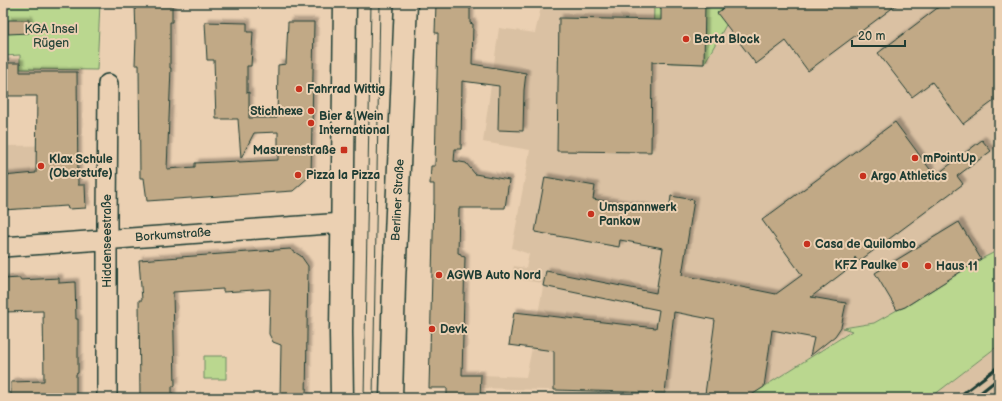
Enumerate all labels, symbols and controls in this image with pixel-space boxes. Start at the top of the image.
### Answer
park label: KGA Insel Rügen [24,22,78,51]
scale bar [852,22,905,48]
text: 20 m [858,29,885,44]
place label: Berta Block [694,32,760,47]
marker: Berta Block [681,34,691,44]
place label: Fahrrad Wittig [307,82,385,97]
marker: Fahrrad Wittig [294,84,304,94]
place label: Stichhexe [250,104,303,119]
marker: Stichhexe [306,106,316,116]
place label: Bier & Wein International [319,109,389,138]
marker: Bier & Wein International [306,118,316,128]
place label: Masurenstraße [253,143,336,158]
marker: Masurenstraße [339,145,349,155]
place label: mPointUp [923,151,976,166]
place label: Klax Schule (Oberstufe) [49,152,113,181]
marker: mPointUp [910,153,920,163]
street label: Berliner Straße [388,159,408,241]
marker: Klax Schule (Oberstufe) [36,161,46,171]
place label: Pizza la Pizza [306,168,380,183]
place label: Argo Athletics [870,169,947,184]
marker: Pizza la Pizza [293,170,303,180]
marker: Argo Athletics [858,171,868,181]
street label: Hiddenseestraße [100,194,115,288]
place label: Umspannwerk Pankow [599,200,677,229]
marker: Umspannwerk Pankow [586,209,596,219]
street label: Borkumstraße [135,225,211,245]
place label: Casa de Quilombo [815,237,916,252]
marker: Casa de Quilombo [802,239,812,249]
place label: KFZ Paulke [834,258,897,273]
place label: Haus 11 [936,259,978,274]
marker: KFZ Paulke [900,260,910,270]
marker: Haus 11 [923,261,933,271]
place label: AGWB Auto Nord [446,268,541,283]
marker: AGWB Auto Nord [434,270,444,280]
place label: Devk [440,322,468,337]
marker: Devk [427,324,437,334]

